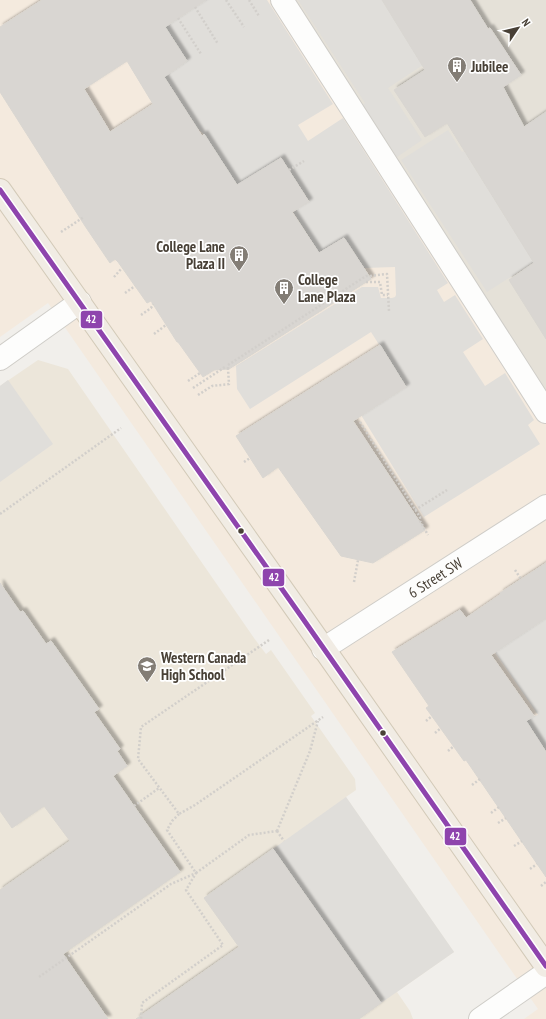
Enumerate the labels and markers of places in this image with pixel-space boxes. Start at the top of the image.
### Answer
building icon: Jubilee [446,55,468,83]
place label: Jubilee [470,57,509,76]
place label: College Lane Plaza II [156,237,225,273]
building icon: College Lane Plaza II [228,244,250,272]
place label: College Lane Plaza [298,270,356,306]
building icon: College Lane Plaza [273,277,295,305]
unlabelled marker [236,526,246,536]
place label: Western Canada High School [160,648,246,684]
school or university icon: Western Canada High School [136,655,158,683]
unlabelled marker [378,728,388,738]

